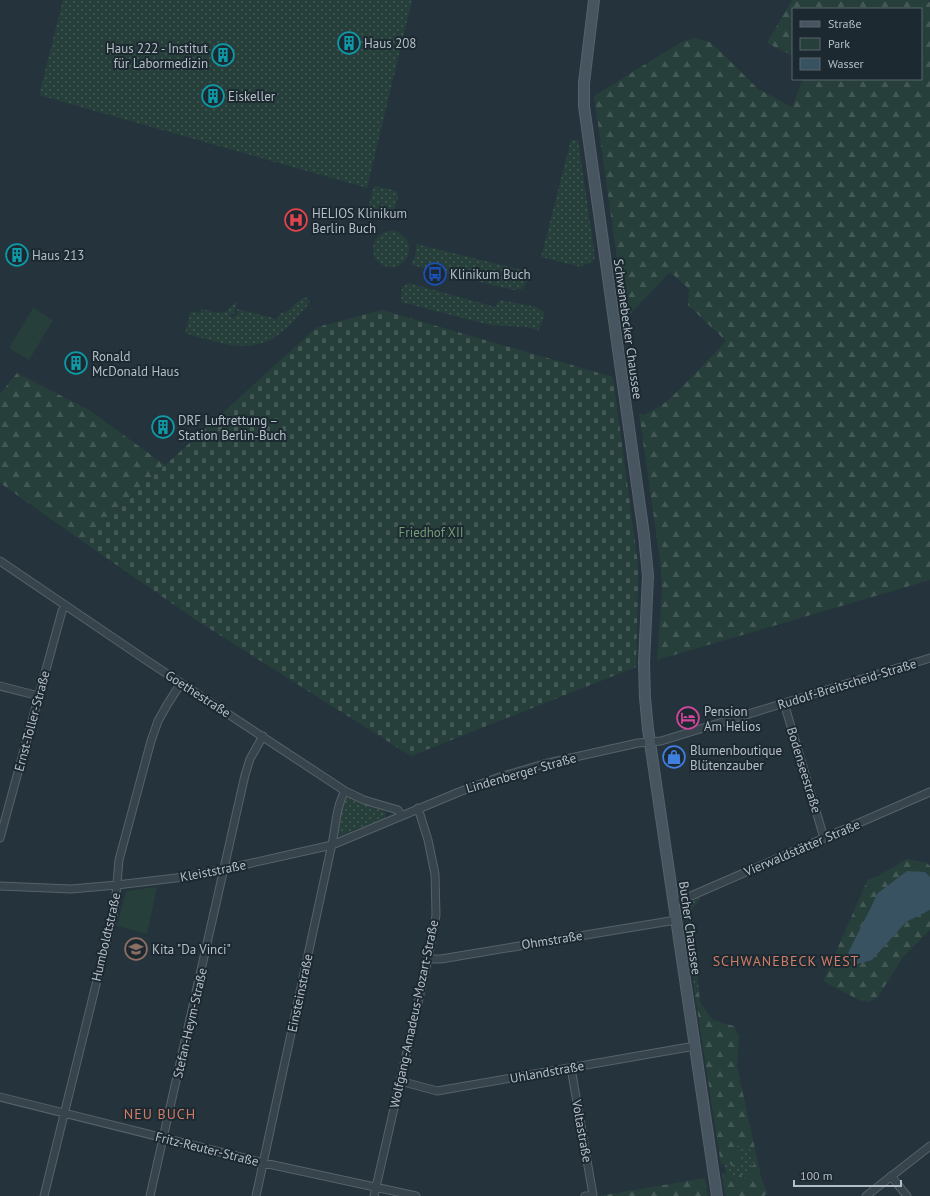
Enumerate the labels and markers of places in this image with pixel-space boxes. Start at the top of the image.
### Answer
building icon: Haus 208 [336,30,362,56]
place label: Haus 208 [364,35,416,52]
place label: Haus 222 - Institut für Labormedizin [106,40,209,72]
building icon: Haus 222 - Institut für Labormedizin [210,42,236,68]
building icon: Eiskeller [200,83,226,109]
place label: Eiskeller [228,88,276,105]
place label: HELIOS Klinikum Berlin Buch [312,205,407,237]
hospital icon: HELIOS Klinikum Berlin Buch [283,207,309,233]
building icon: Haus 213 [4,242,30,268]
place label: Haus 213 [32,247,84,264]
bus stop icon: Klinikum Buch [422,261,448,287]
place label: Klinikum Buch [450,266,531,283]
place label: Ronald McDonald Haus [92,348,179,380]
building icon: Ronald McDonald Haus [63,350,89,376]
place label: DRF Luftrettung – Station Berlin-Buch [178,412,286,444]
building icon: DRF Luftrettung – Station Berlin-Buch [150,414,176,440]
place label: Pension Am Helios [704,703,761,735]
hotel icon: Pension Am Helios [675,705,701,731]
place label: Blumenboutique Blütenzauber [690,742,782,774]
shop icon: Blumenboutique Blütenzauber [661,744,687,770]
school or university icon: Kita "Da Vinci" [123,936,149,962]
place label: Kita "Da Vinci" [152,941,231,958]

